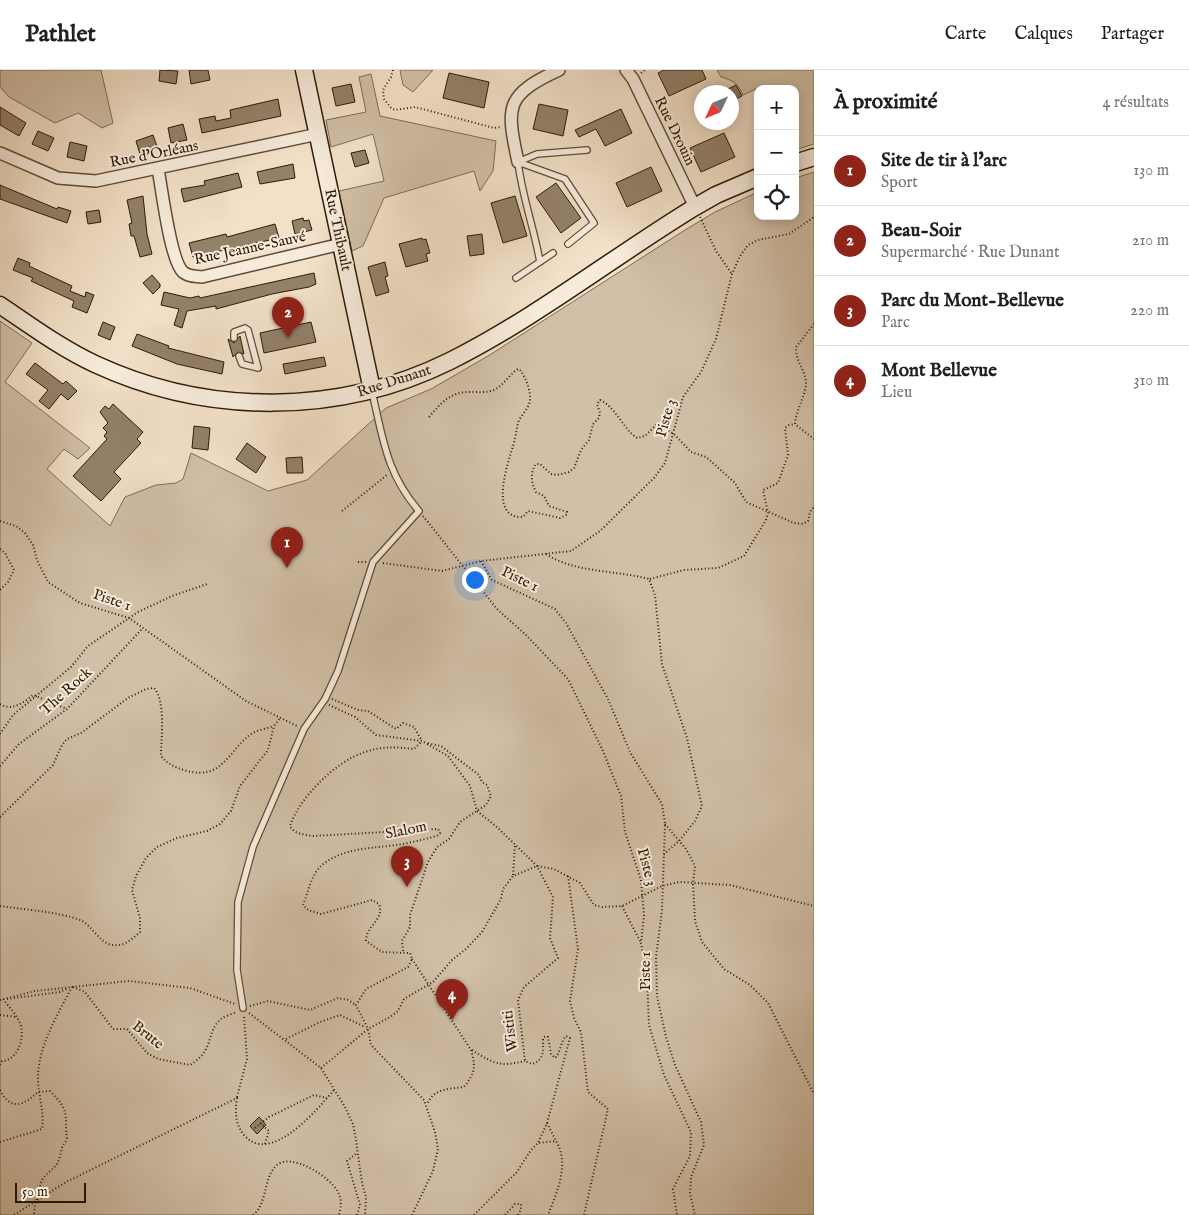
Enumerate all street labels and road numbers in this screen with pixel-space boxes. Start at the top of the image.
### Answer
street label: Rue Drouin [650,93,700,169]
street label: Rue d'Orléans [108,136,200,172]
street label: Rue Thibault [320,187,356,273]
street label: Rue Jeanne-Sauvé [192,227,308,269]
street label: Rue Dunant [355,360,433,402]
street label: Piste 3 [652,397,680,439]
street label: Piste 1 [498,562,542,596]
street label: Piste 1 [91,585,133,615]
street label: The Rock [36,662,96,719]
street label: Slalom [384,817,429,843]
street label: Piste 3 [633,846,661,888]
street label: Piste 1 [636,952,655,990]
street label: Wistiti [498,1009,522,1053]
street label: Brute [128,1017,168,1054]

